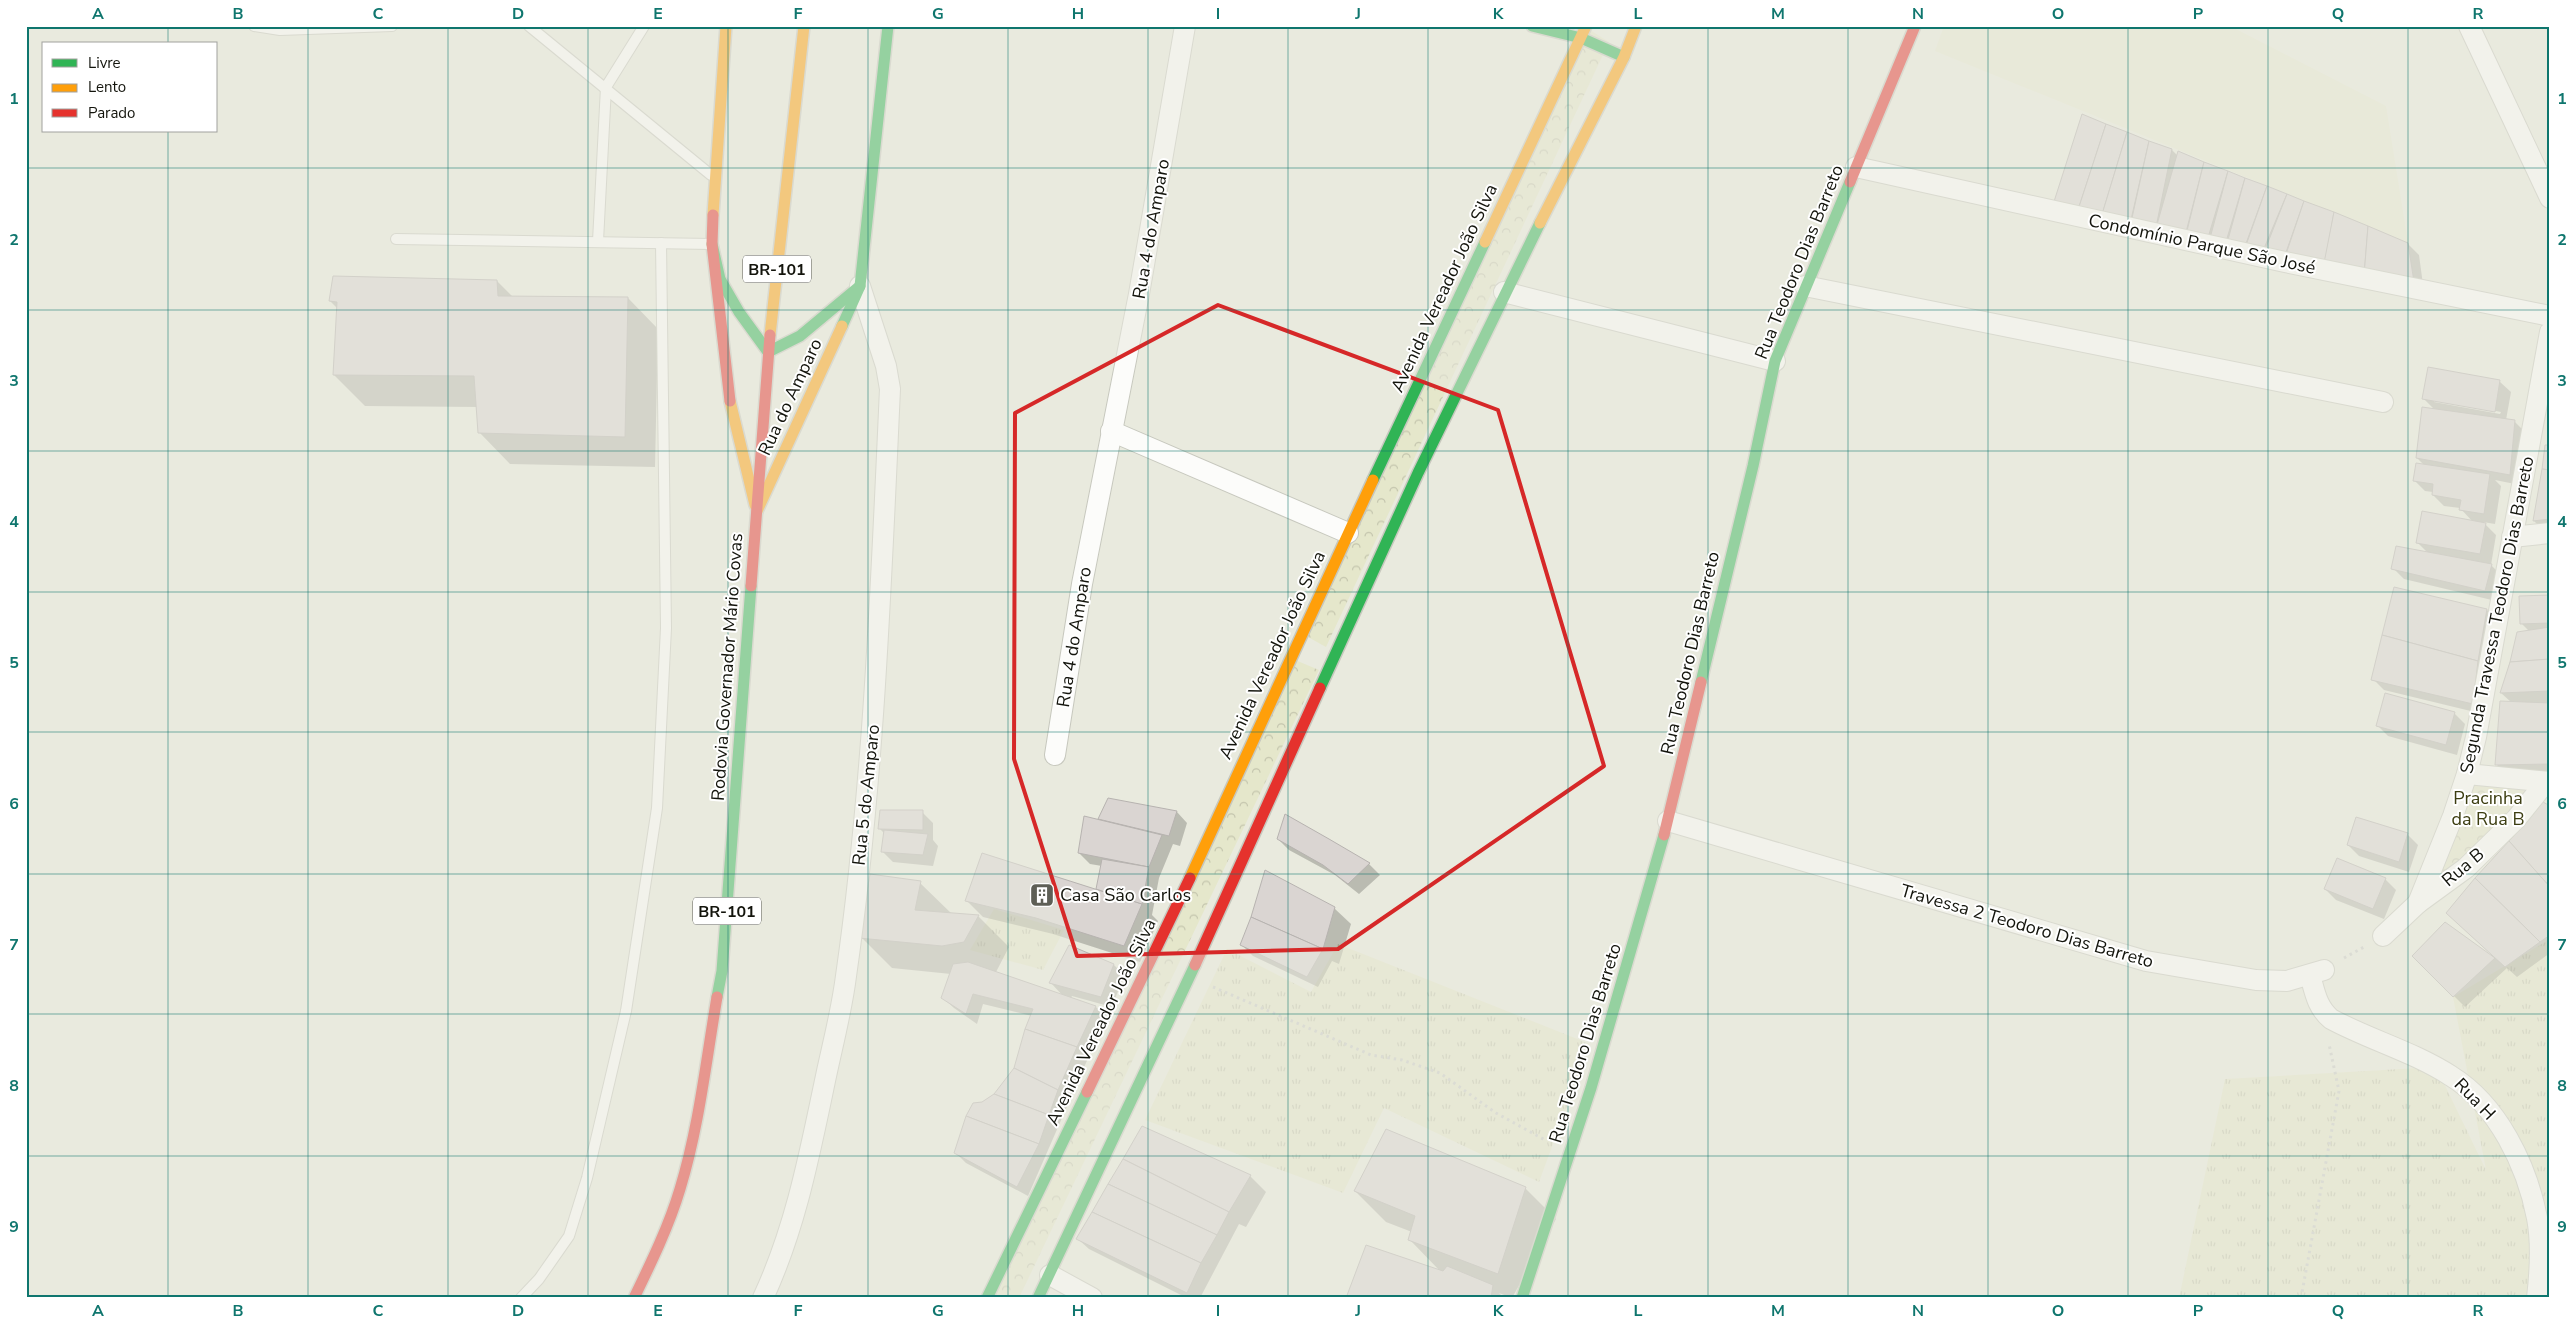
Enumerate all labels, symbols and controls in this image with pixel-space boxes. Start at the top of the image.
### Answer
text: A [92,3,104,25]
text: B [232,3,244,25]
text: C [373,3,384,25]
text: D [512,3,524,25]
text: E [653,3,663,25]
text: F [794,3,803,25]
text: G [932,3,944,25]
text: H [1072,3,1084,25]
text: I [1216,3,1220,25]
text: J [1354,3,1361,25]
text: K [1493,3,1505,25]
text: L [1634,3,1643,25]
text: M [1771,3,1785,25]
text: N [1912,3,1924,25]
text: O [2052,3,2064,25]
text: P [2193,3,2203,25]
text: Q [2332,3,2344,25]
text: R [2473,3,2484,25]
legend [42,42,218,132]
text: Livre [88,53,121,73]
text: Lento [88,77,126,97]
text: 1 [9,88,19,110]
text: 1 [2557,88,2567,110]
text: Parado [88,103,135,123]
street label: Rua 4 do Amparo [1127,157,1175,301]
street label: Rua Teodoro Dias Barreto [1749,161,1849,363]
street label: Avenida Vereador João Silva [1385,180,1503,396]
street label: Condomínio Parque São José [2086,208,2318,280]
text: 2 [9,229,19,251]
text: 2 [2557,229,2567,251]
road number: BR-101 [743,255,811,282]
street label: Rua do Amparo [752,335,828,459]
text: 3 [9,370,19,392]
text: 3 [2557,370,2567,392]
street label: Segunda Travessa Teodoro Dias Barreto [2454,454,2540,776]
text: 4 [9,511,19,533]
text: 4 [2557,511,2567,533]
street label: Rodovia Governador Mário Covas [706,532,748,802]
street label: Avenida Vereador João Silva [1213,547,1331,763]
street label: Rua Teodoro Dias Barreto [1655,549,1725,757]
street label: Rua 4 do Amparo [1051,565,1097,709]
text: 5 [9,652,19,674]
text: 5 [2557,652,2567,674]
street label: Rua 5 do Amparo [847,723,885,867]
park label: Pracinha da Rua B [2451,786,2525,831]
text: 6 [9,793,19,815]
text: 6 [2557,793,2567,815]
street label: Rua B [2437,842,2489,892]
street label: Travessa 2 Teodoro Dias Barreto [1898,878,2156,974]
building icon: Casa São Carlos [1029,882,1055,908]
place label: Casa São Carlos [1060,883,1191,907]
road number: BR-101 [693,898,761,924]
street label: Avenida Vereador João Silva [1040,915,1162,1129]
text: 7 [9,934,19,956]
text: 7 [2557,934,2567,956]
street label: Rua Teodoro Dias Barreto [1543,940,1627,1146]
street label: Rua H [2449,1073,2501,1125]
text: 8 [9,1075,19,1097]
text: 8 [2557,1075,2567,1097]
text: 9 [9,1216,19,1238]
text: 9 [2557,1216,2567,1238]
text: A [92,1300,104,1322]
text: B [232,1300,244,1322]
text: C [373,1300,384,1322]
text: D [512,1300,524,1322]
text: E [653,1300,663,1322]
text: F [794,1300,803,1322]
text: G [932,1300,944,1322]
text: H [1072,1300,1084,1322]
text: I [1216,1300,1220,1322]
text: J [1354,1300,1361,1322]
text: K [1493,1300,1505,1322]
text: L [1634,1300,1643,1322]
text: M [1771,1300,1785,1322]
text: N [1912,1300,1924,1322]
text: O [2052,1300,2064,1322]
text: P [2193,1300,2203,1322]
text: Q [2332,1300,2344,1322]
text: R [2473,1300,2484,1322]

